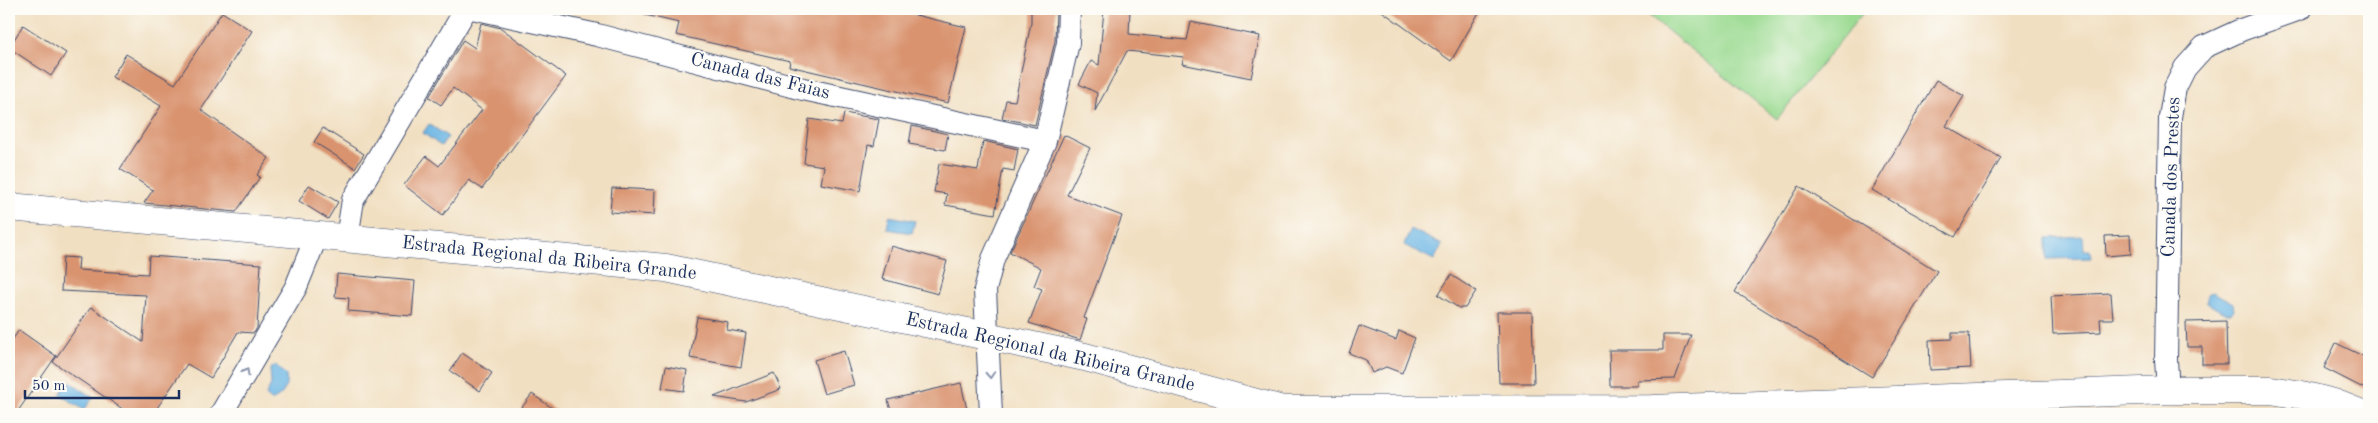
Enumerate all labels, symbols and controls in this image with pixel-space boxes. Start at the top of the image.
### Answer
street label: Canada das Faias [688,50,832,104]
street label: Canada dos Prestes [2160,96,2184,258]
street label: Estrada Regional da Ribeira Grande [401,234,697,284]
street label: Estrada Regional da Ribeira Grande [904,310,1196,396]
scale bar [25,368,179,400]
one-way arrow [240,369,250,378]
one-way arrow [984,372,995,380]
text: 50 m [32,379,66,394]

